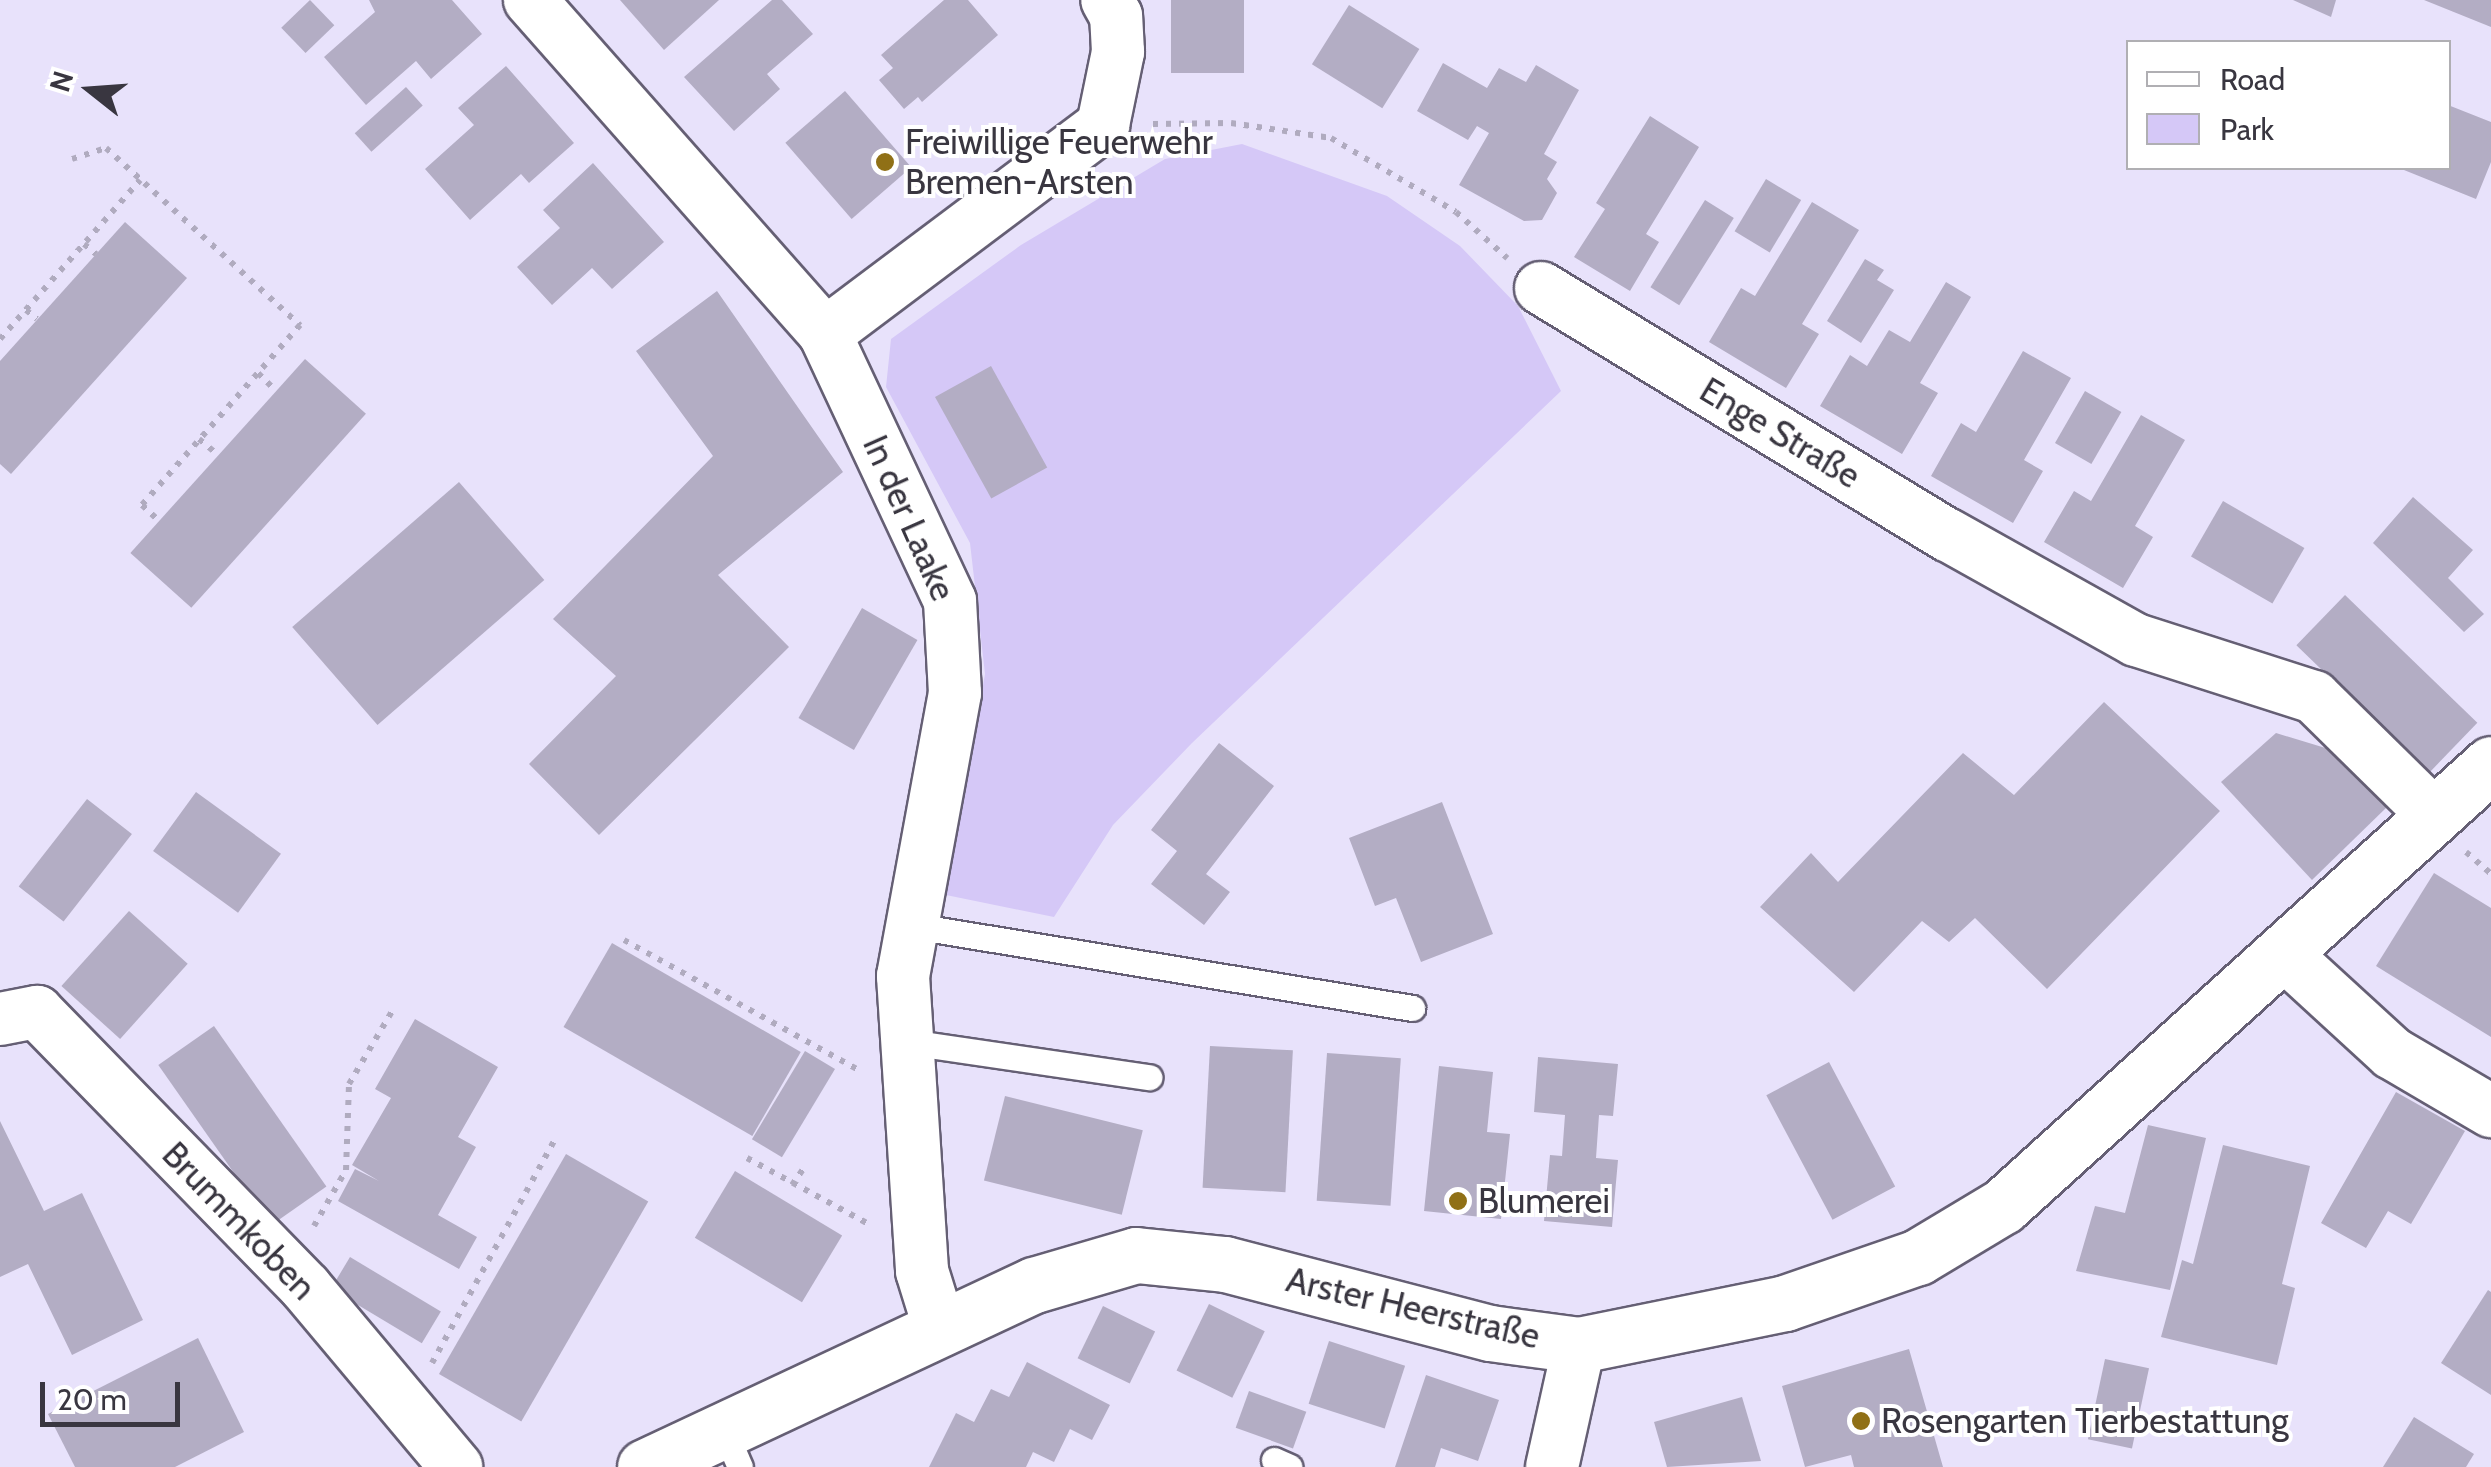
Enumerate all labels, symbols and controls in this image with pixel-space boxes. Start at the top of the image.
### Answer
north arrow [40,40,140,140]
legend [2126,40,2451,170]
text: Road [2220,61,2285,98]
text: N [42,67,80,96]
text: Park [2220,111,2274,148]
place label: Freiwillige Feuerwehr Bremen-Arsten [905,121,1213,203]
marker: Freiwillige Feuerwehr Bremen-Arsten [874,151,896,173]
street label: Enge Straße [1692,369,1868,497]
street label: In der Laake [854,429,964,607]
street label: Brummkoben [154,1134,324,1308]
place label: Blumerei [1478,1180,1610,1222]
marker: Blumerei [1447,1190,1469,1212]
street label: Arster Heerstraße [1282,1258,1544,1358]
scale bar [45,1362,185,1424]
text: 20 m [57,1381,127,1418]
place label: Rosengarten Tierbestattung [1881,1400,2289,1442]
marker: Rosengarten Tierbestattung [1850,1410,1872,1432]

